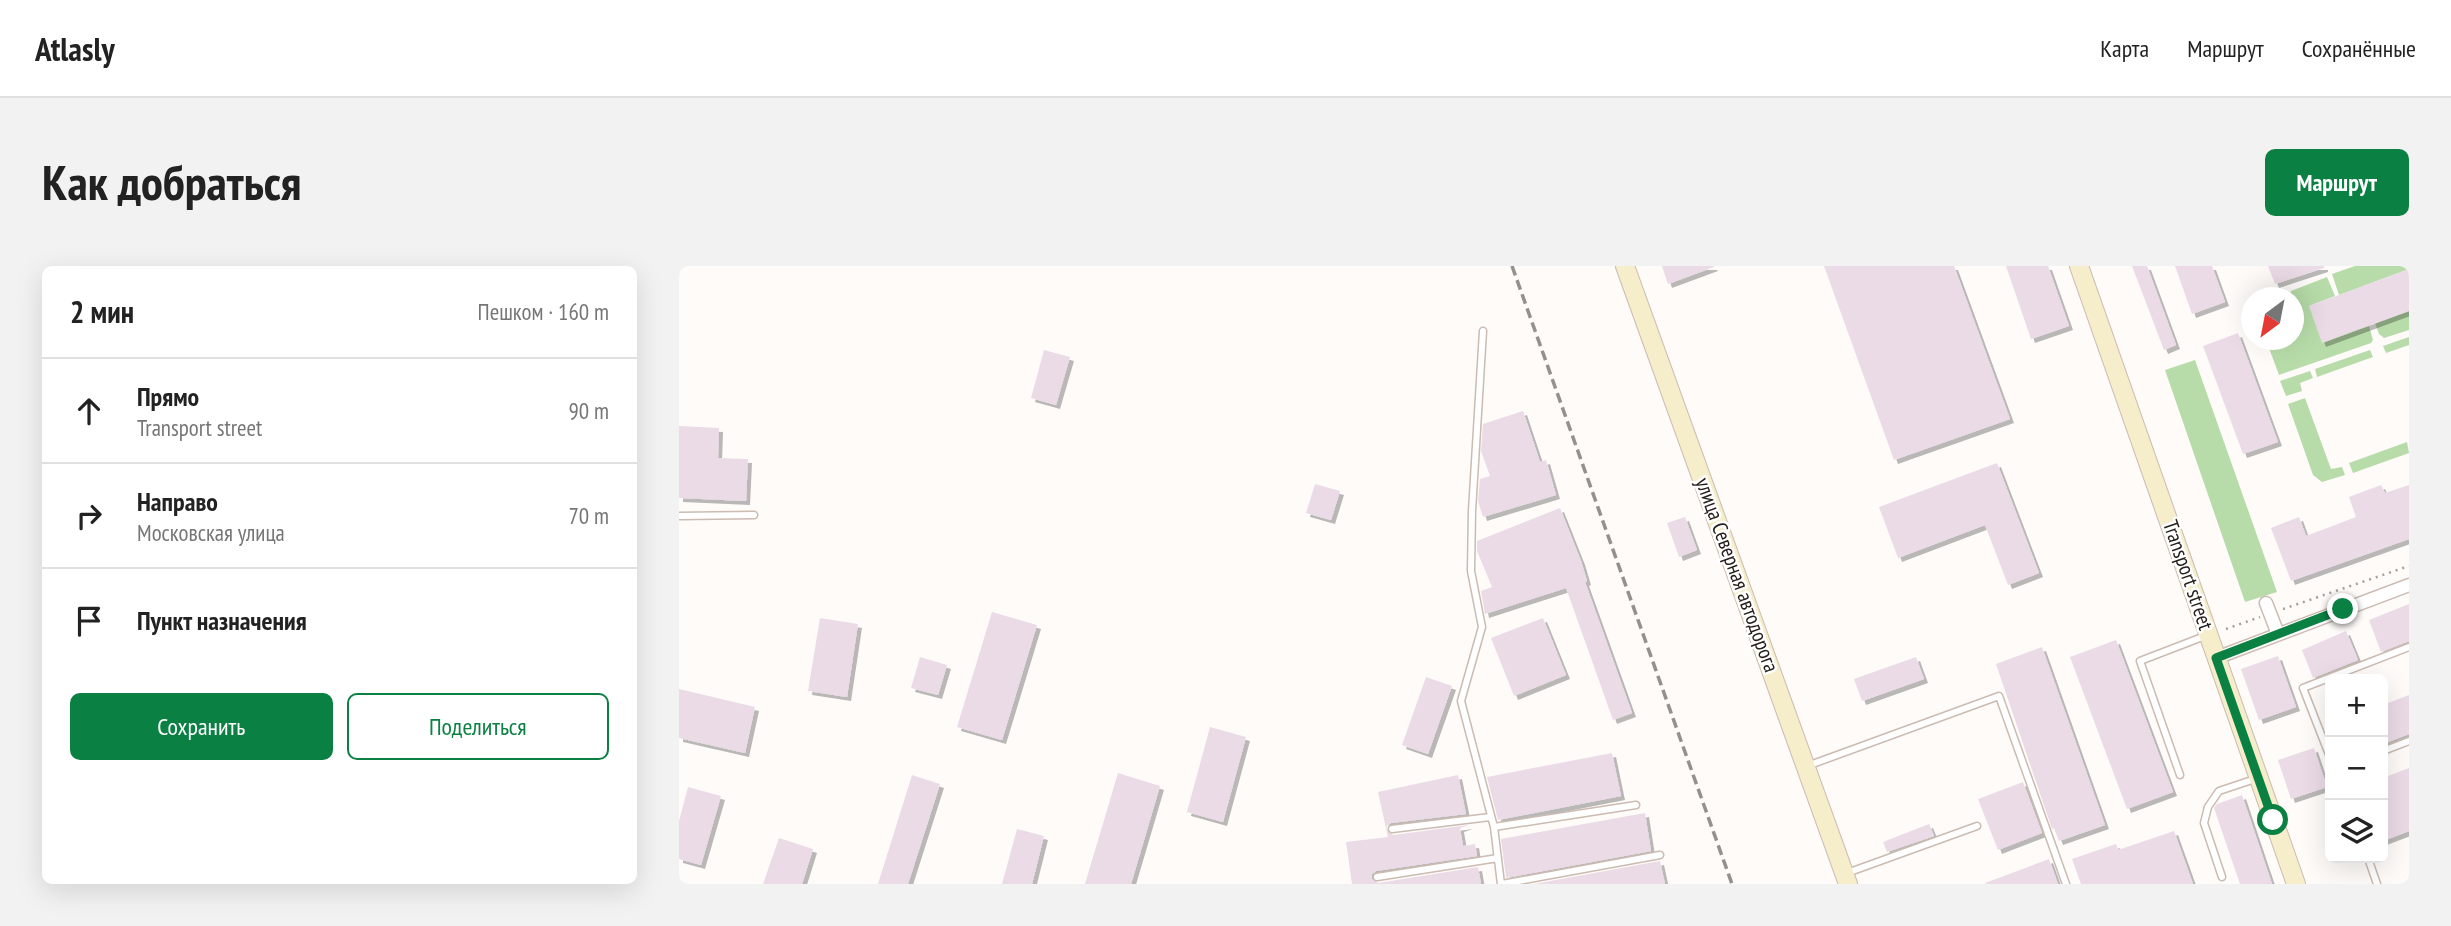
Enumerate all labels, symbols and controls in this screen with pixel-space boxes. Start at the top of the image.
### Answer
text: Atlasly [35,27,115,70]
text: Карта [2100,33,2149,64]
text: Маршрут [2187,33,2264,64]
text: Сохранённые [2302,33,2416,64]
button: Маршрут [2265,149,2409,216]
text: Как добраться [42,150,301,214]
north arrow [2241,287,2304,350]
text: 2 мин [70,292,134,331]
text: Пешком · 160 m [478,297,609,326]
text: Прямо [137,380,199,413]
icon: ahead [70,392,108,430]
text: 90 m [568,396,609,425]
text: Transport street [137,413,262,442]
street label: улица Северная автодорога [1690,474,1785,676]
text: Направо [137,485,218,518]
icon: right [70,497,108,535]
text: 70 m [568,501,609,530]
street label: Transport street [2157,516,2220,633]
text: Московская улица [137,518,285,547]
route end [2327,593,2358,624]
icon: arrive [70,602,108,640]
text: Пункт назначения [137,604,307,637]
map controls [2325,674,2388,863]
button: + [2325,674,2388,737]
button: Сохранить [70,693,333,760]
button: Поделиться [347,693,609,760]
button: − [2325,737,2388,800]
button: layers [2325,800,2388,863]
route start [2257,804,2288,835]

